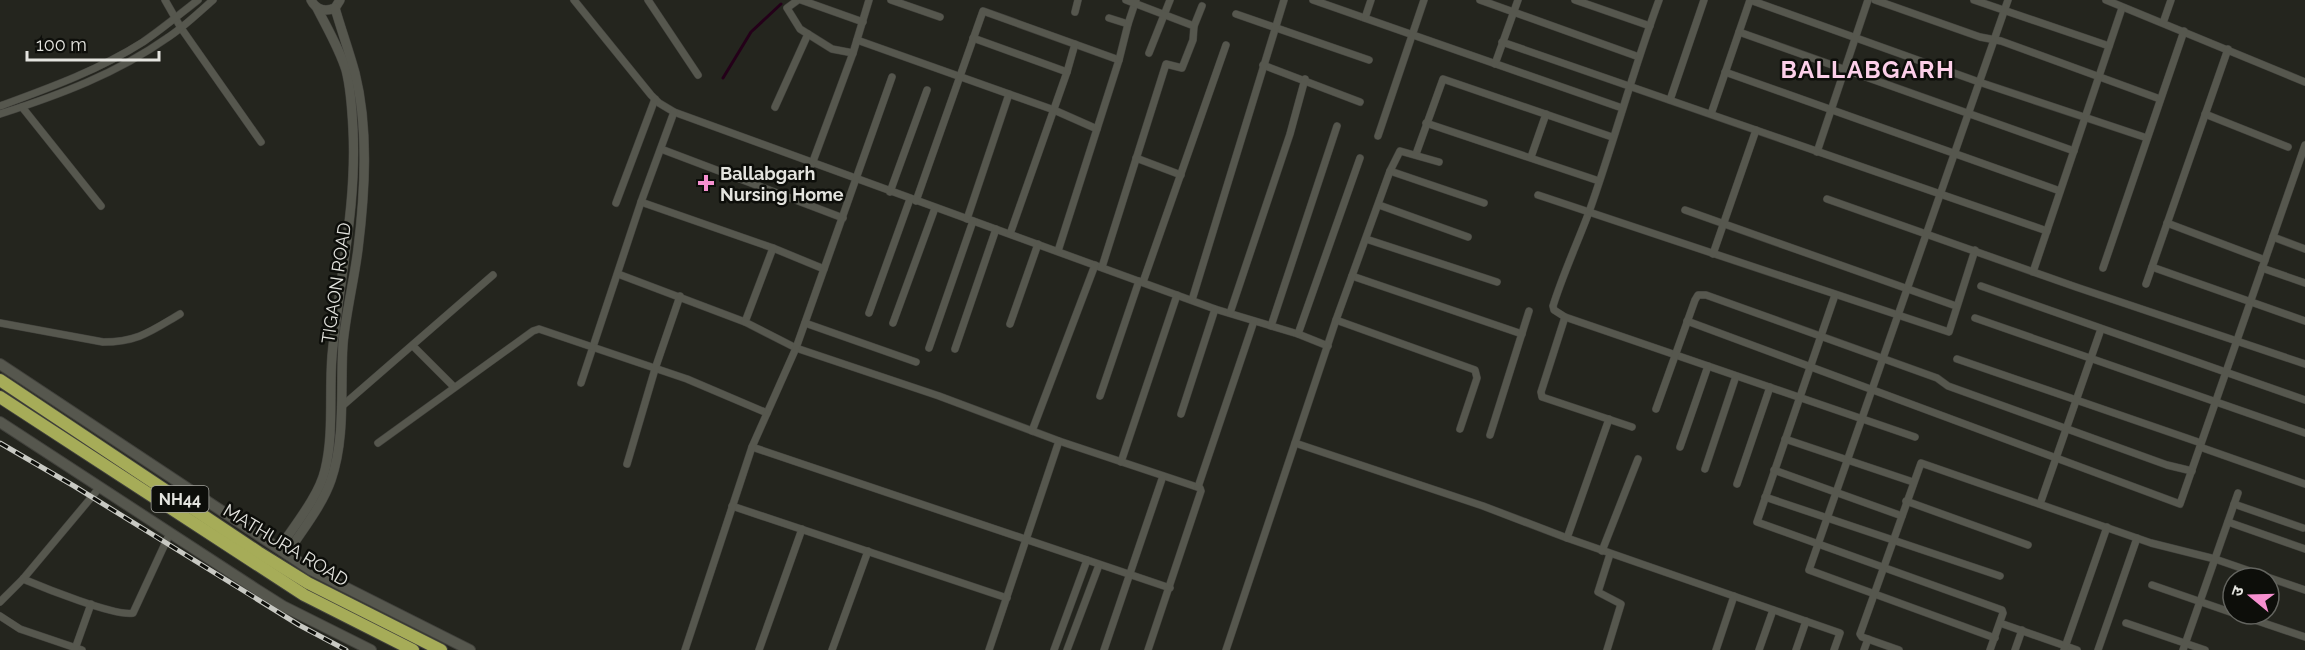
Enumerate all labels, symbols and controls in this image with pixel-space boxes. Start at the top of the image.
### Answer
scale bar [27,24,159,62]
text: 100 m [36,34,87,55]
district label: BALLABGARH [1781,55,1955,84]
place label: Ballabgarh Nursing Home [720,163,844,205]
marker: Ballabgarh Nursing Home [697,174,715,192]
street label: TIGAON ROAD [317,221,355,345]
road number: NH44 [152,486,208,512]
street label: MATHURA ROAD [220,499,353,591]
north arrow [2221,566,2281,626]
text: उ [2227,583,2248,599]

